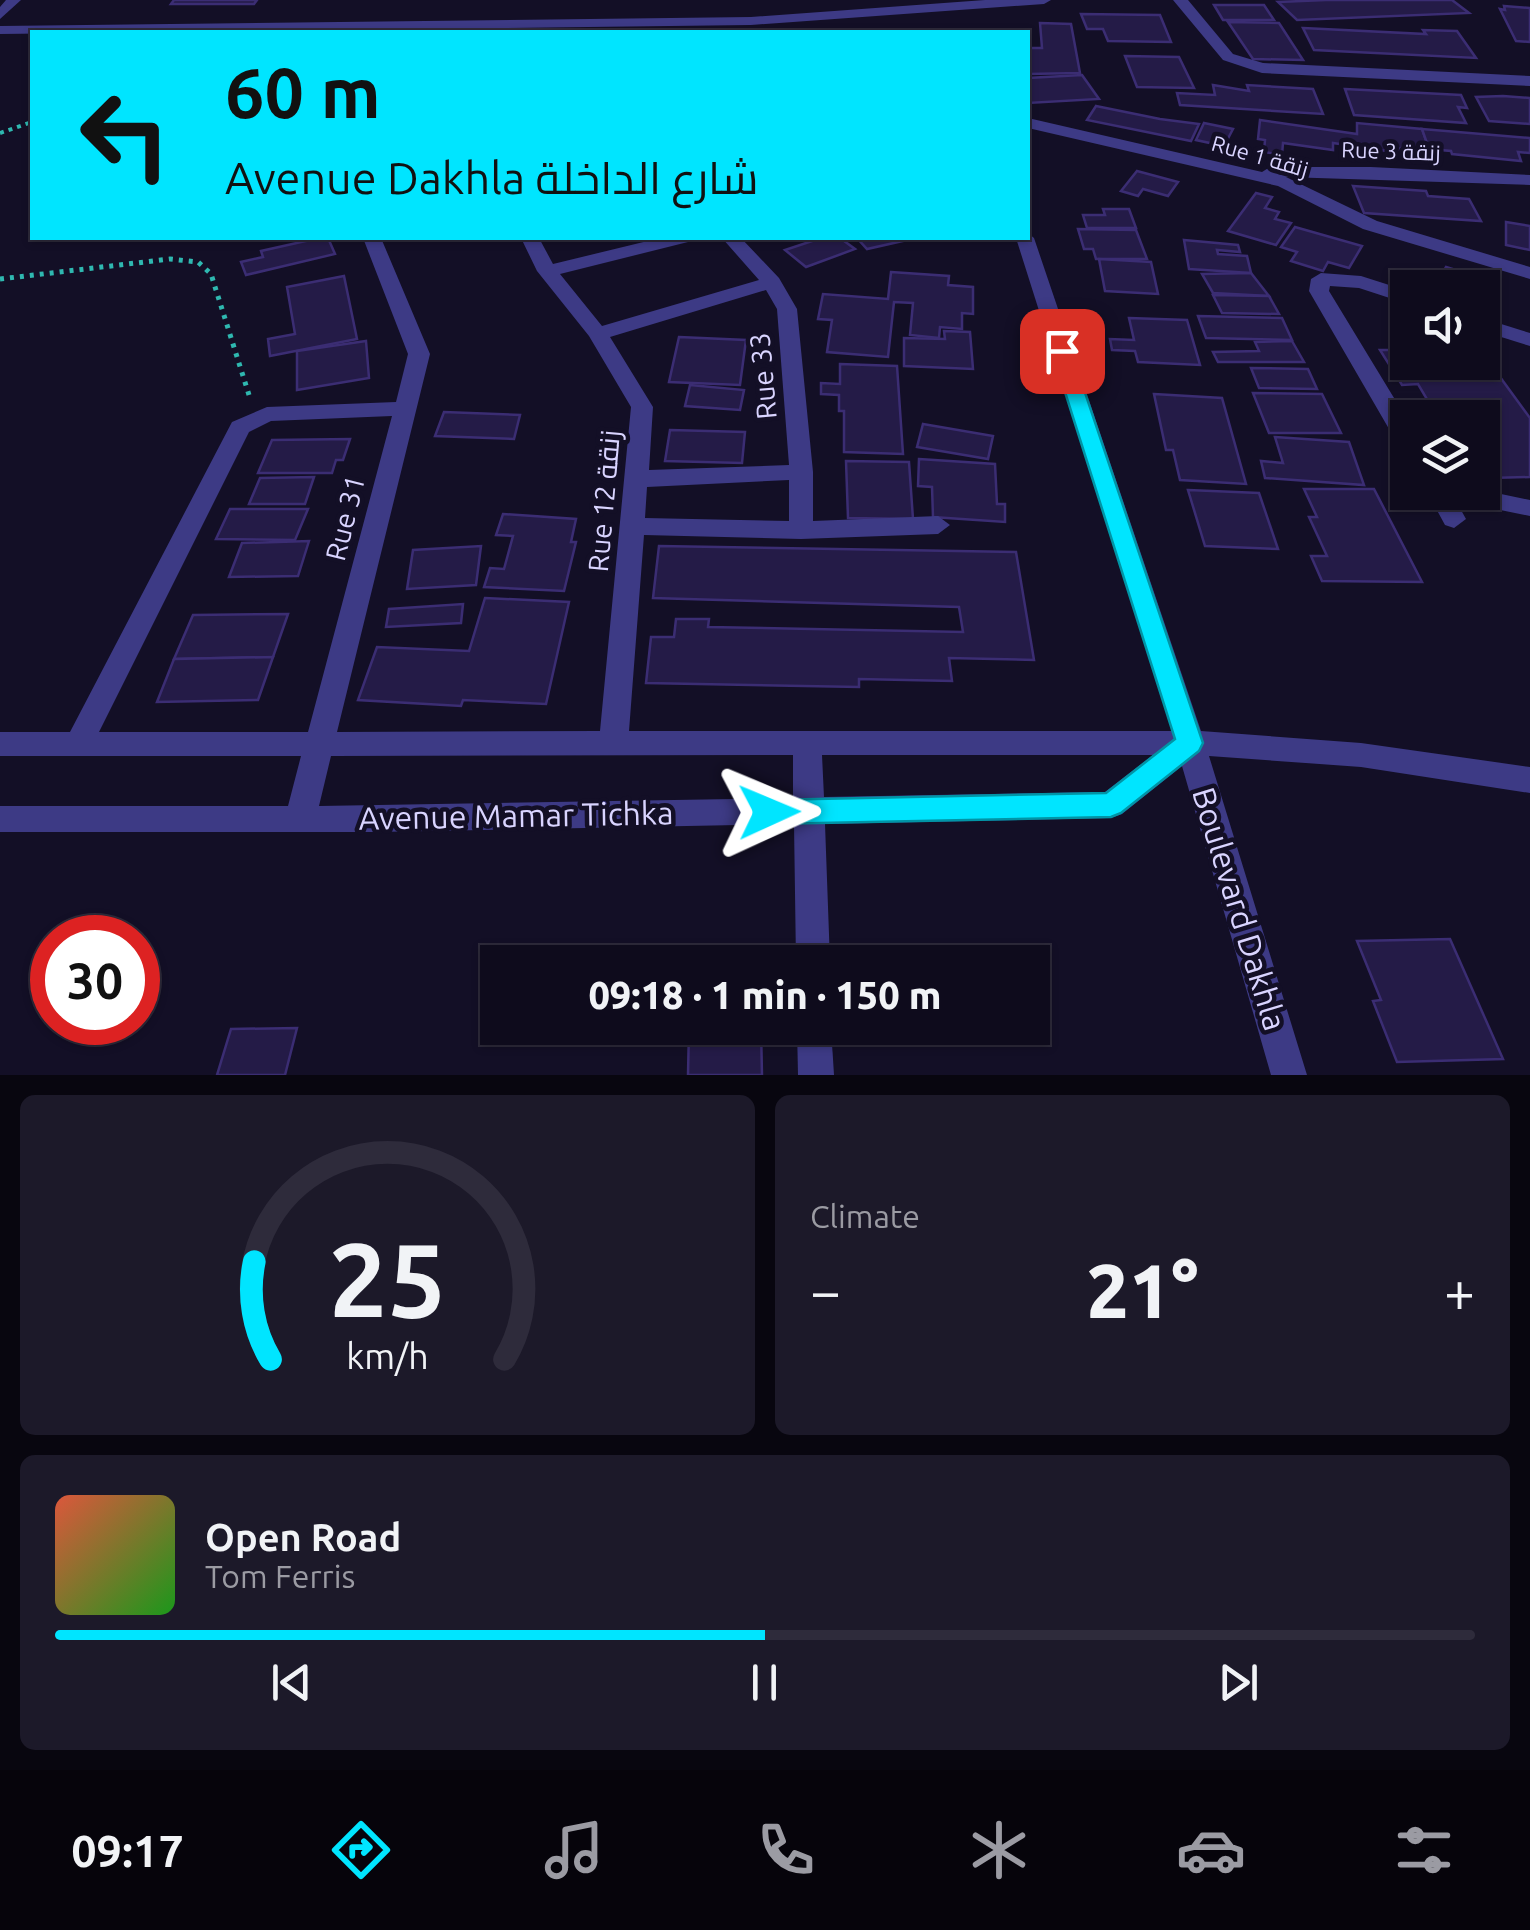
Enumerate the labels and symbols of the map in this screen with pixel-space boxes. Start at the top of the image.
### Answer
street label: Rue 1 زنقة [1209,130,1311,182]
street label: Rue 3 زنقة [1341,136,1441,166]
pin [1020,309,1105,394]
street label: Rue 33 [743,331,782,421]
street label: Rue 12 زنقة [582,429,626,573]
street label: Rue 31 [319,472,370,564]
position arrow [717,760,821,864]
street label: Boulevard Dakhla [1186,783,1294,1034]
street label: Avenue Mamar Tichka [358,794,674,836]
speed limit sign: 30 [30,915,160,1045]

